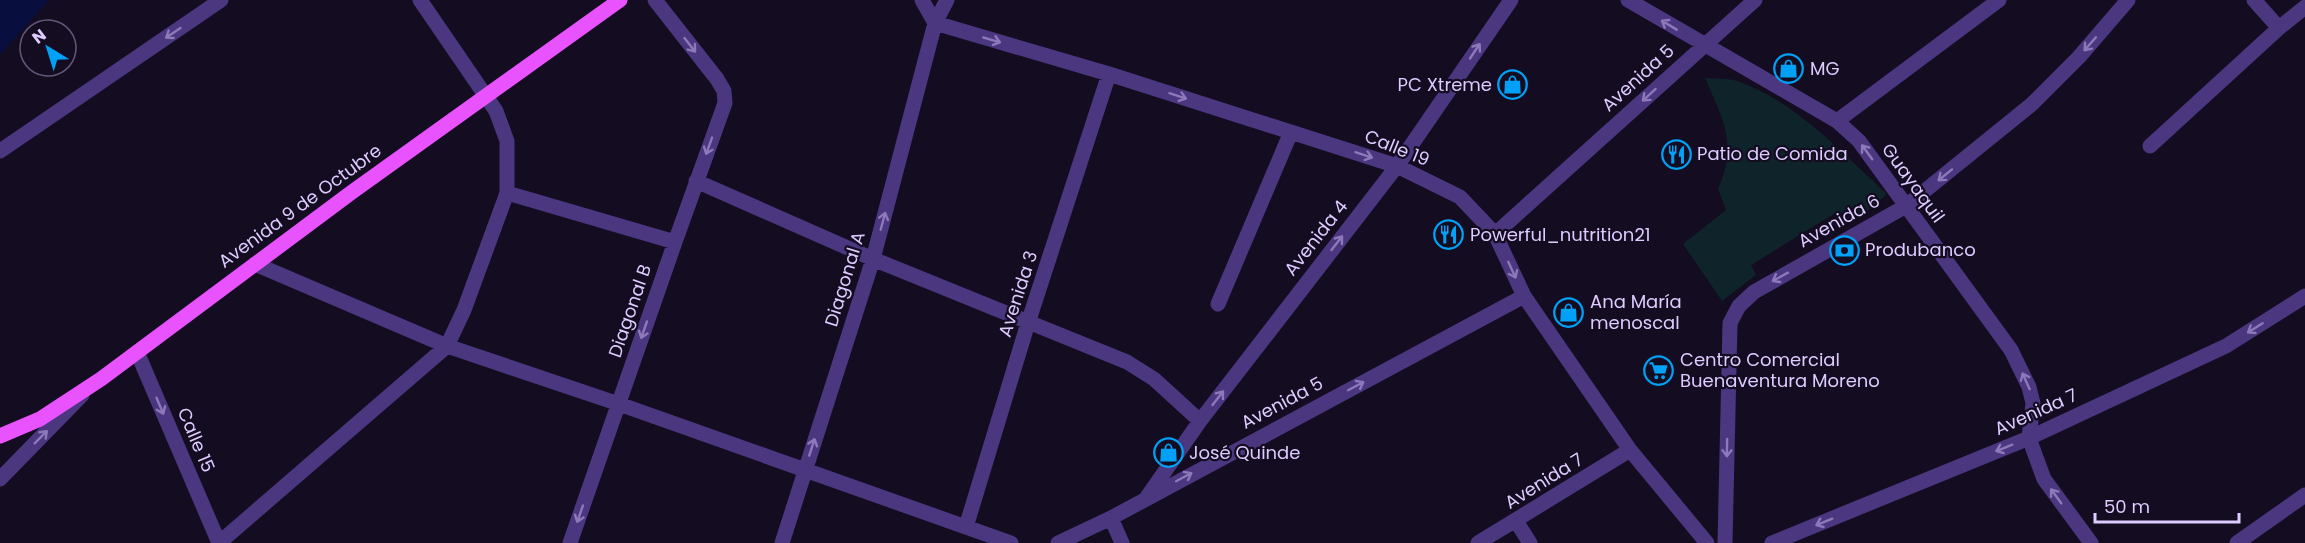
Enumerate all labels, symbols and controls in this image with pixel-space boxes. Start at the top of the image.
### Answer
north arrow [18,18,78,78]
one-way arrow [1661,18,1678,30]
text: N [27,24,51,49]
one-way arrow [165,27,182,39]
one-way arrow [982,35,1001,46]
one-way arrow [2083,36,2097,51]
one-way arrow [684,37,697,53]
street label: Avenida 5 [1596,38,1679,117]
one-way arrow [1470,43,1482,60]
shop icon: MG [1773,53,1805,85]
place label: MG [1810,56,1840,81]
shop icon: PC Xtreme [1497,69,1529,101]
place label: PC Xtreme [1398,72,1492,97]
one-way arrow [1641,88,1656,102]
one-way arrow [1168,91,1187,102]
street label: Calle 19 [1361,123,1433,172]
one-way arrow [703,137,714,155]
street label: Avenida 9 de Octubre [213,138,386,273]
restaurant icon: Patio de Comida [1660,138,1692,170]
street label: Guayaquil [1876,138,1951,227]
place label: Patio de Comida [1697,141,1848,166]
one-way arrow [1861,145,1873,161]
one-way arrow [1354,150,1373,161]
one-way arrow [1937,168,1953,181]
street label: Avenida 6 [1793,188,1884,253]
street label: Avenida 4 [1278,195,1353,281]
one-way arrow [878,212,889,231]
restaurant icon: Powerful_nutrition21 [1433,219,1465,251]
place label: Powerful_nutrition21 [1470,222,1651,247]
street label: Diagonal A [818,228,871,329]
bank icon: Produbanco [1828,234,1860,266]
one-way arrow [1331,236,1343,252]
place label: Produbanco [1865,237,1976,262]
street label: Avenida 3 [992,248,1043,340]
one-way arrow [1506,260,1518,278]
street label: Diagonal B [602,261,657,361]
one-way arrow [1772,271,1789,283]
place label: Ana María menoscal [1590,289,1682,335]
shop icon: Ana María menoscal [1553,296,1585,328]
one-way arrow [638,320,649,339]
one-way arrow [2247,321,2264,334]
place label: Centro Comercial Buenaventura Moreno [1680,347,1880,393]
supermarket icon: Centro Comercial Buenaventura Moreno [1643,354,1675,386]
street label: Avenida 5 [1236,370,1327,435]
one-way arrow [2019,373,2031,391]
one-way arrow [1347,379,1365,391]
street label: Avenida 7 [1990,382,2081,441]
one-way arrow [1211,390,1224,406]
one-way arrow [155,396,166,415]
street label: Calle 15 [172,404,221,476]
one-way arrow [34,430,48,445]
shop icon: José Quinde [1152,437,1184,469]
one-way arrow [808,438,819,457]
one-way arrow [1721,438,1733,458]
place label: José Quinde [1189,440,1300,465]
one-way arrow [1995,443,2014,454]
street label: Avenida 7 [1500,446,1588,515]
one-way arrow [1175,471,1192,483]
scale bar [2095,486,2239,524]
one-way arrow [2050,488,2062,504]
text: 50 m [2104,494,2150,519]
one-way arrow [574,504,585,523]
one-way arrow [1815,517,1833,528]

